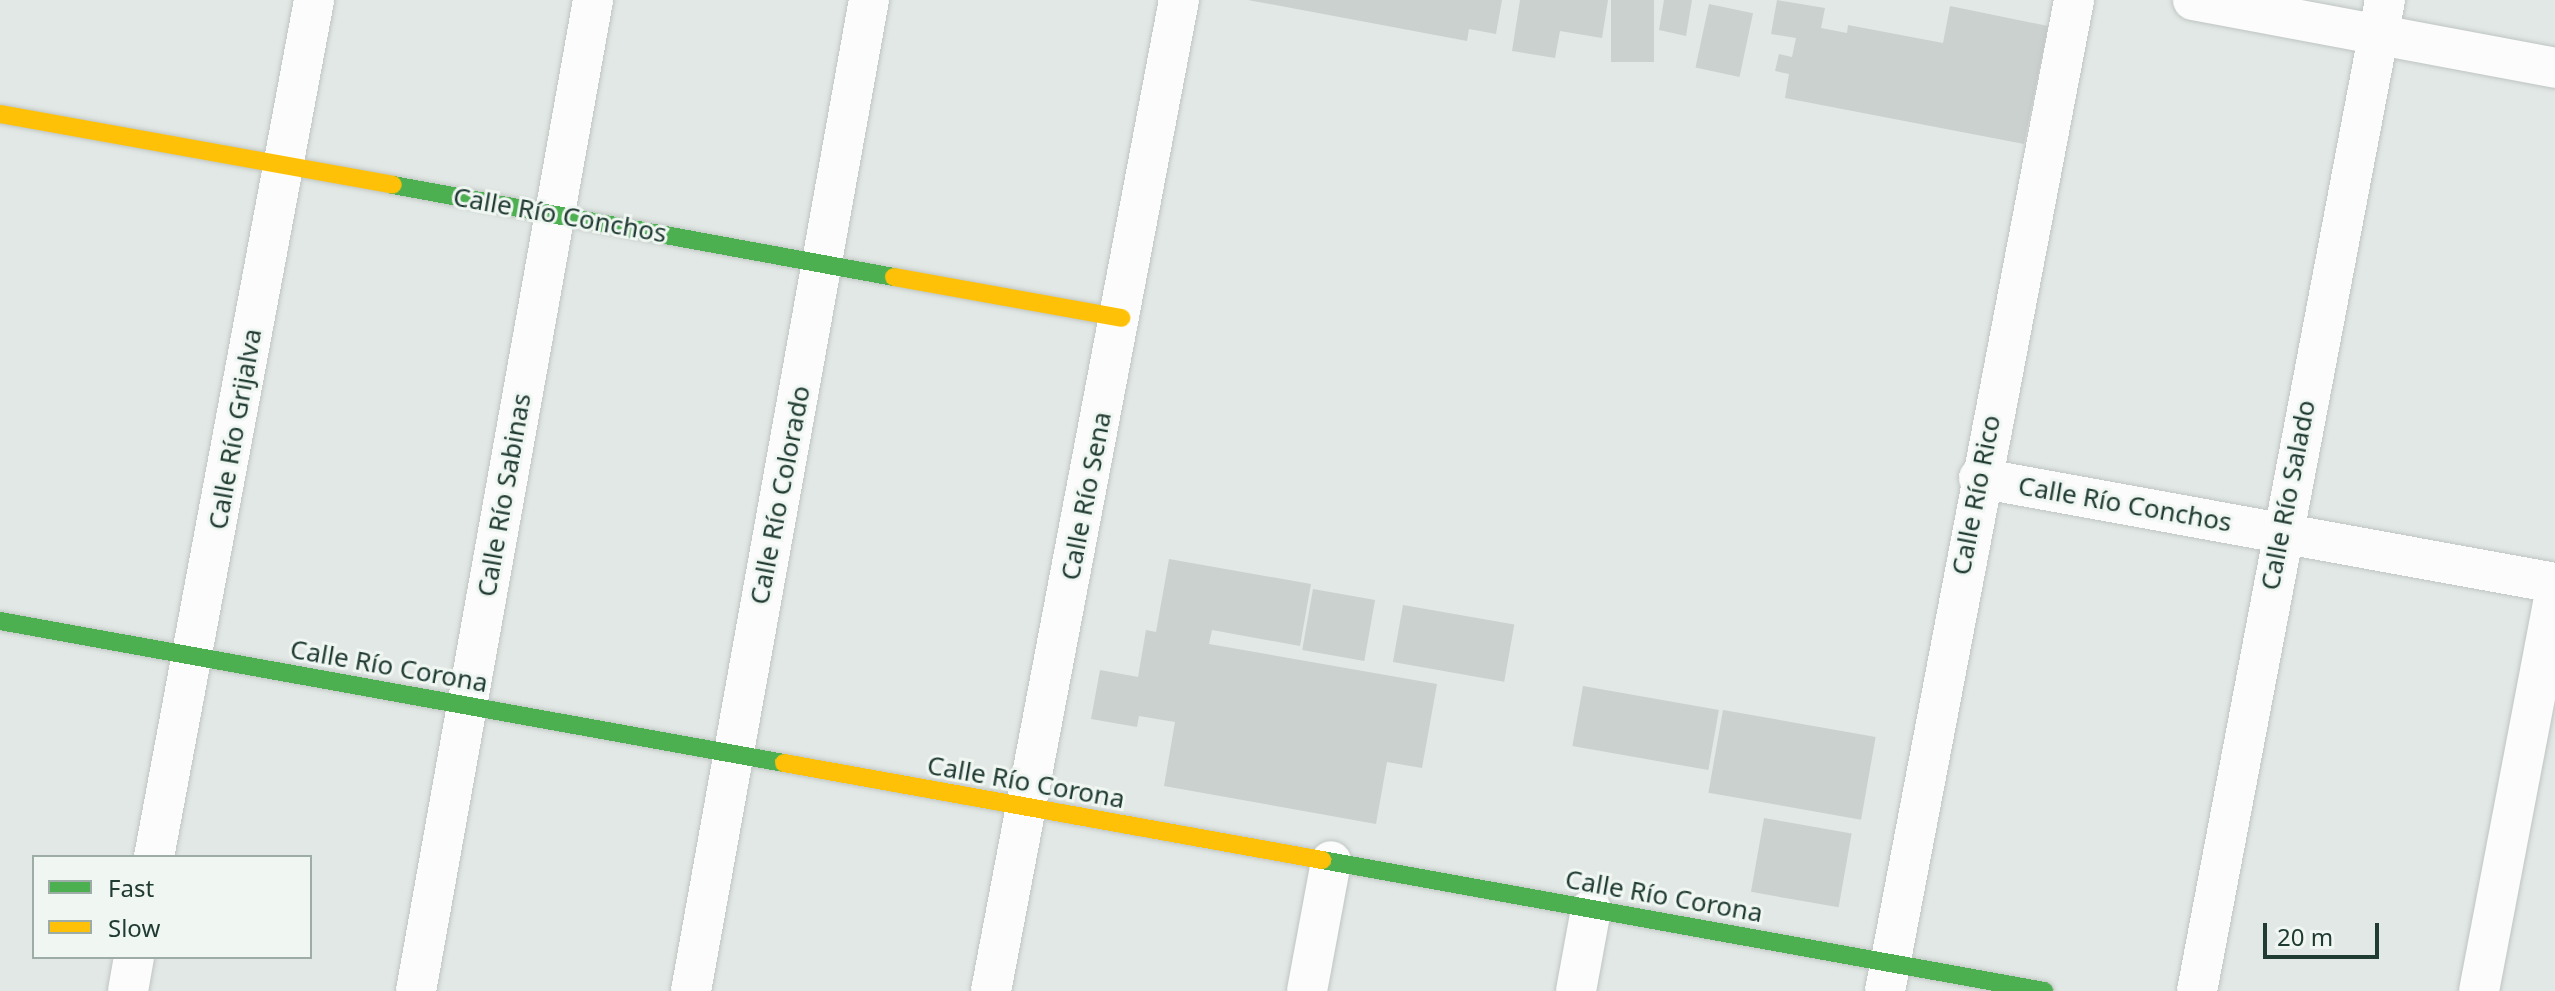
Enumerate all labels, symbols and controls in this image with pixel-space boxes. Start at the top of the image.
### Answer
street label: Calle Río Conchos [451,181,669,249]
street label: Calle Río Grijalva [202,326,268,532]
street label: Calle Río Colorado [743,383,817,607]
street label: Calle Río Sabinas [471,391,537,599]
street label: Calle Río Salado [2254,397,2322,593]
street label: Calle Río Sena [1054,409,1118,583]
street label: Calle Río Rico [1945,412,2007,578]
street label: Calle Río Conchos [2016,470,2234,538]
street label: Calle Río Corona [288,633,490,699]
street label: Calle Río Corona [925,749,1127,815]
legend [32,855,312,959]
street label: Calle Río Corona [1563,863,1765,929]
text: Fast [108,871,154,904]
scale bar [2267,907,2383,957]
text: Slow [108,911,160,944]
text: 20 m [2277,920,2333,953]

